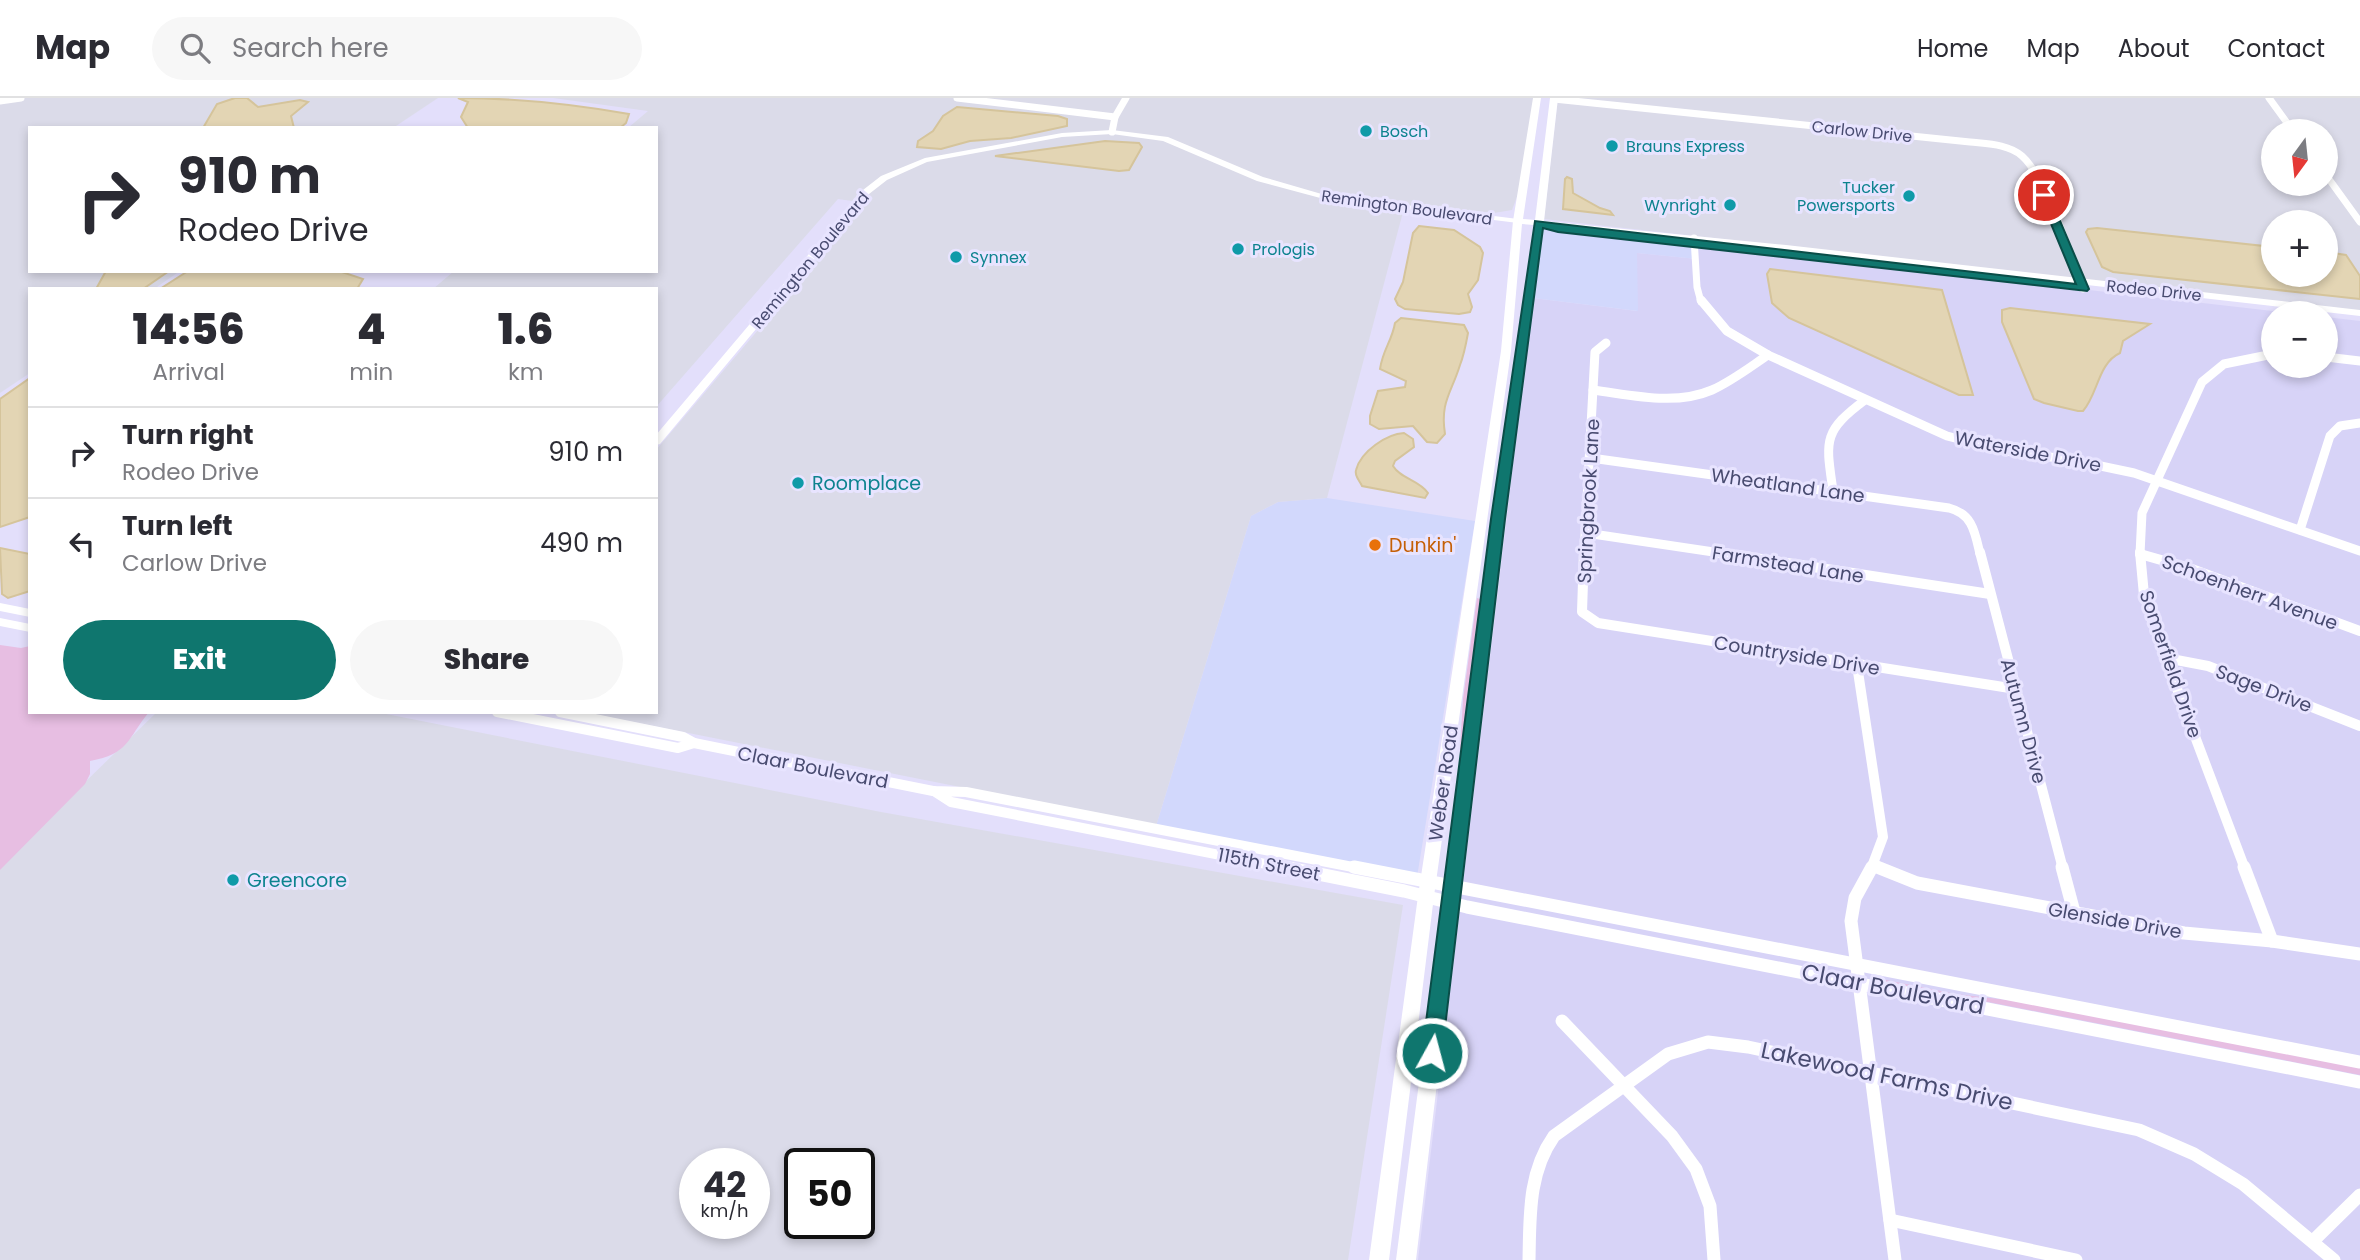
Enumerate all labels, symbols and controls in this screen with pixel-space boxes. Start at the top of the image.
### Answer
search box [152,17,642,80]
text: Map [35,24,110,71]
icon: search [176,29,214,67]
text: Search here [232,30,389,66]
text: Home [1917,32,1989,65]
text: Map [2027,32,2080,65]
text: About [2118,32,2189,65]
text: Contact [2227,32,2325,65]
street label: Carlow Drive [1811,115,1913,148]
north arrow [2261,119,2338,196]
map controls [2261,119,2338,378]
place label: Bosch [1380,120,1428,143]
marker: Bosch [1358,123,1374,139]
place label: Brauns Express [1626,135,1745,158]
marker: Brauns Express [1604,138,1620,154]
text: 910 m [178,142,321,210]
icon: right [63,154,154,245]
pin [2014,165,2074,225]
place label: Tucker Powersports [1797,176,1895,217]
icon: arrive [2025,176,2063,214]
street label: Remington Boulevard [1320,184,1494,231]
street label: Remington Boulevard [746,187,875,334]
marker: Tucker Powersports [1901,188,1917,204]
place label: Wynright [1644,194,1716,217]
marker: Wynright [1722,197,1738,213]
text: Rodeo Drive [178,207,369,252]
button: + [2261,210,2338,287]
place label: Prologis [1252,238,1315,261]
marker: Prologis [1230,241,1246,257]
place label: Synnex [970,246,1027,269]
marker: Synnex [948,249,964,265]
street label: Rodeo Drive [2105,274,2203,307]
text: 14:56 [133,300,245,359]
text: 4 [357,300,386,359]
text: 1.6 [498,300,553,359]
button: − [2261,301,2338,378]
text: Arrival [152,356,225,388]
text: min [349,356,393,388]
text: km [508,356,543,388]
text: Turn right [122,417,254,453]
street label: Springbrook Lane [1571,418,1606,584]
street label: Waterside Drive [1952,424,2104,479]
icon: right [63,434,101,472]
text: 910 m [548,434,623,470]
text: Rodeo Drive [122,456,259,488]
street label: Wheatland Lane [1709,461,1866,510]
place label: Roomplace [812,470,921,497]
marker: Roomplace [790,475,806,491]
text: Turn left [122,508,233,544]
icon: left [63,525,101,563]
text: 490 m [540,525,623,561]
place label: Dunkin' [1389,532,1456,559]
marker: Dunkin' [1367,537,1383,553]
street label: Farmstead Lane [1710,539,1866,590]
text: Carlow Drive [122,547,267,579]
street label: Schoenherr Avenue [2158,548,2342,637]
street label: Somerfield Drive [2133,587,2208,742]
button: Exit [63,620,336,700]
button: Share [350,620,623,700]
street label: Countryside Drive [1712,629,1882,682]
street label: Autumn Drive [1994,656,2053,787]
street label: Sage Drive [2212,658,2316,719]
street label: Weber Road [1422,723,1465,843]
street label: Claar Boulevard [735,740,891,795]
street label: 115th Street [1215,841,1323,888]
place label: Greencore [247,867,347,894]
marker: Greencore [225,872,241,888]
street label: Glenside Drive [2046,895,2184,946]
street label: Claar Boulevard [1799,956,1987,1022]
position arrow [1395,1016,1469,1090]
street label: Lakewood Farms Drive [1758,1034,2016,1118]
speed limit sign: 50 [784,1148,875,1239]
text: 42 [703,1160,746,1209]
text: km/h [701,1198,748,1223]

